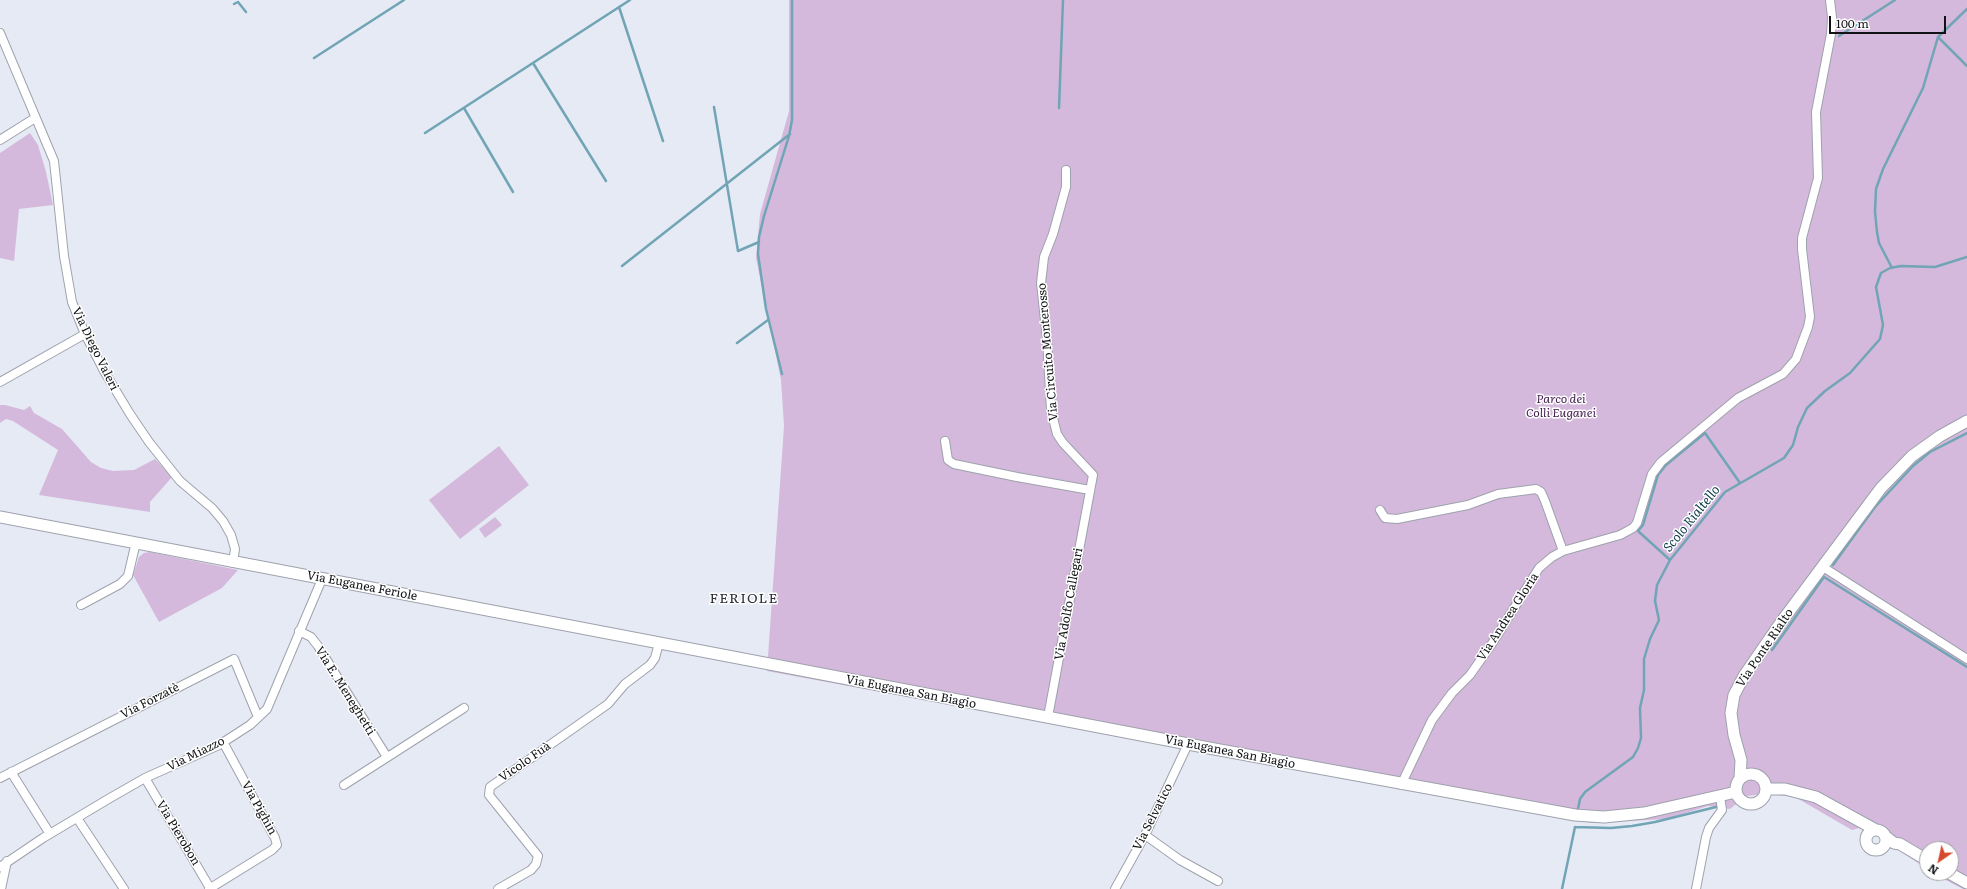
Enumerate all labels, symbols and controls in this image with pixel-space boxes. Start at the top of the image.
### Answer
scale bar [1831,8,1948,34]
text: 100 m [1836,14,1869,32]
street label: Via Circuito Monterosso [1035,282,1061,422]
street label: Via Diego Valeri [69,305,121,393]
park label: Parco dei Colli Euganei [1526,392,1596,420]
water label: Scolo Rialtello [1660,483,1724,555]
street label: Via Adolfo Callegari [1052,547,1086,661]
street label: Via Euganea Feriole [306,568,418,604]
street label: Via Andrea Gloria [1474,570,1542,664]
district label: FERIOLE [710,591,778,607]
street label: Via Ponte Rialto [1733,606,1797,690]
street label: Via E. Meneghetti [312,644,378,738]
street label: Via Euganea San Biagio [845,672,977,712]
street label: Via Forzatè [118,680,182,722]
street label: Via Euganea San Biagio [1164,732,1296,772]
street label: Via Miazzo [165,734,227,774]
street label: Vicolo Fuà [496,739,554,785]
street label: Via Pighin [238,779,280,837]
street label: Via Selvatico [1130,781,1176,853]
street label: Via Pierobon [153,798,203,868]
north arrow [1919,841,1959,881]
text: N [1925,861,1941,879]

